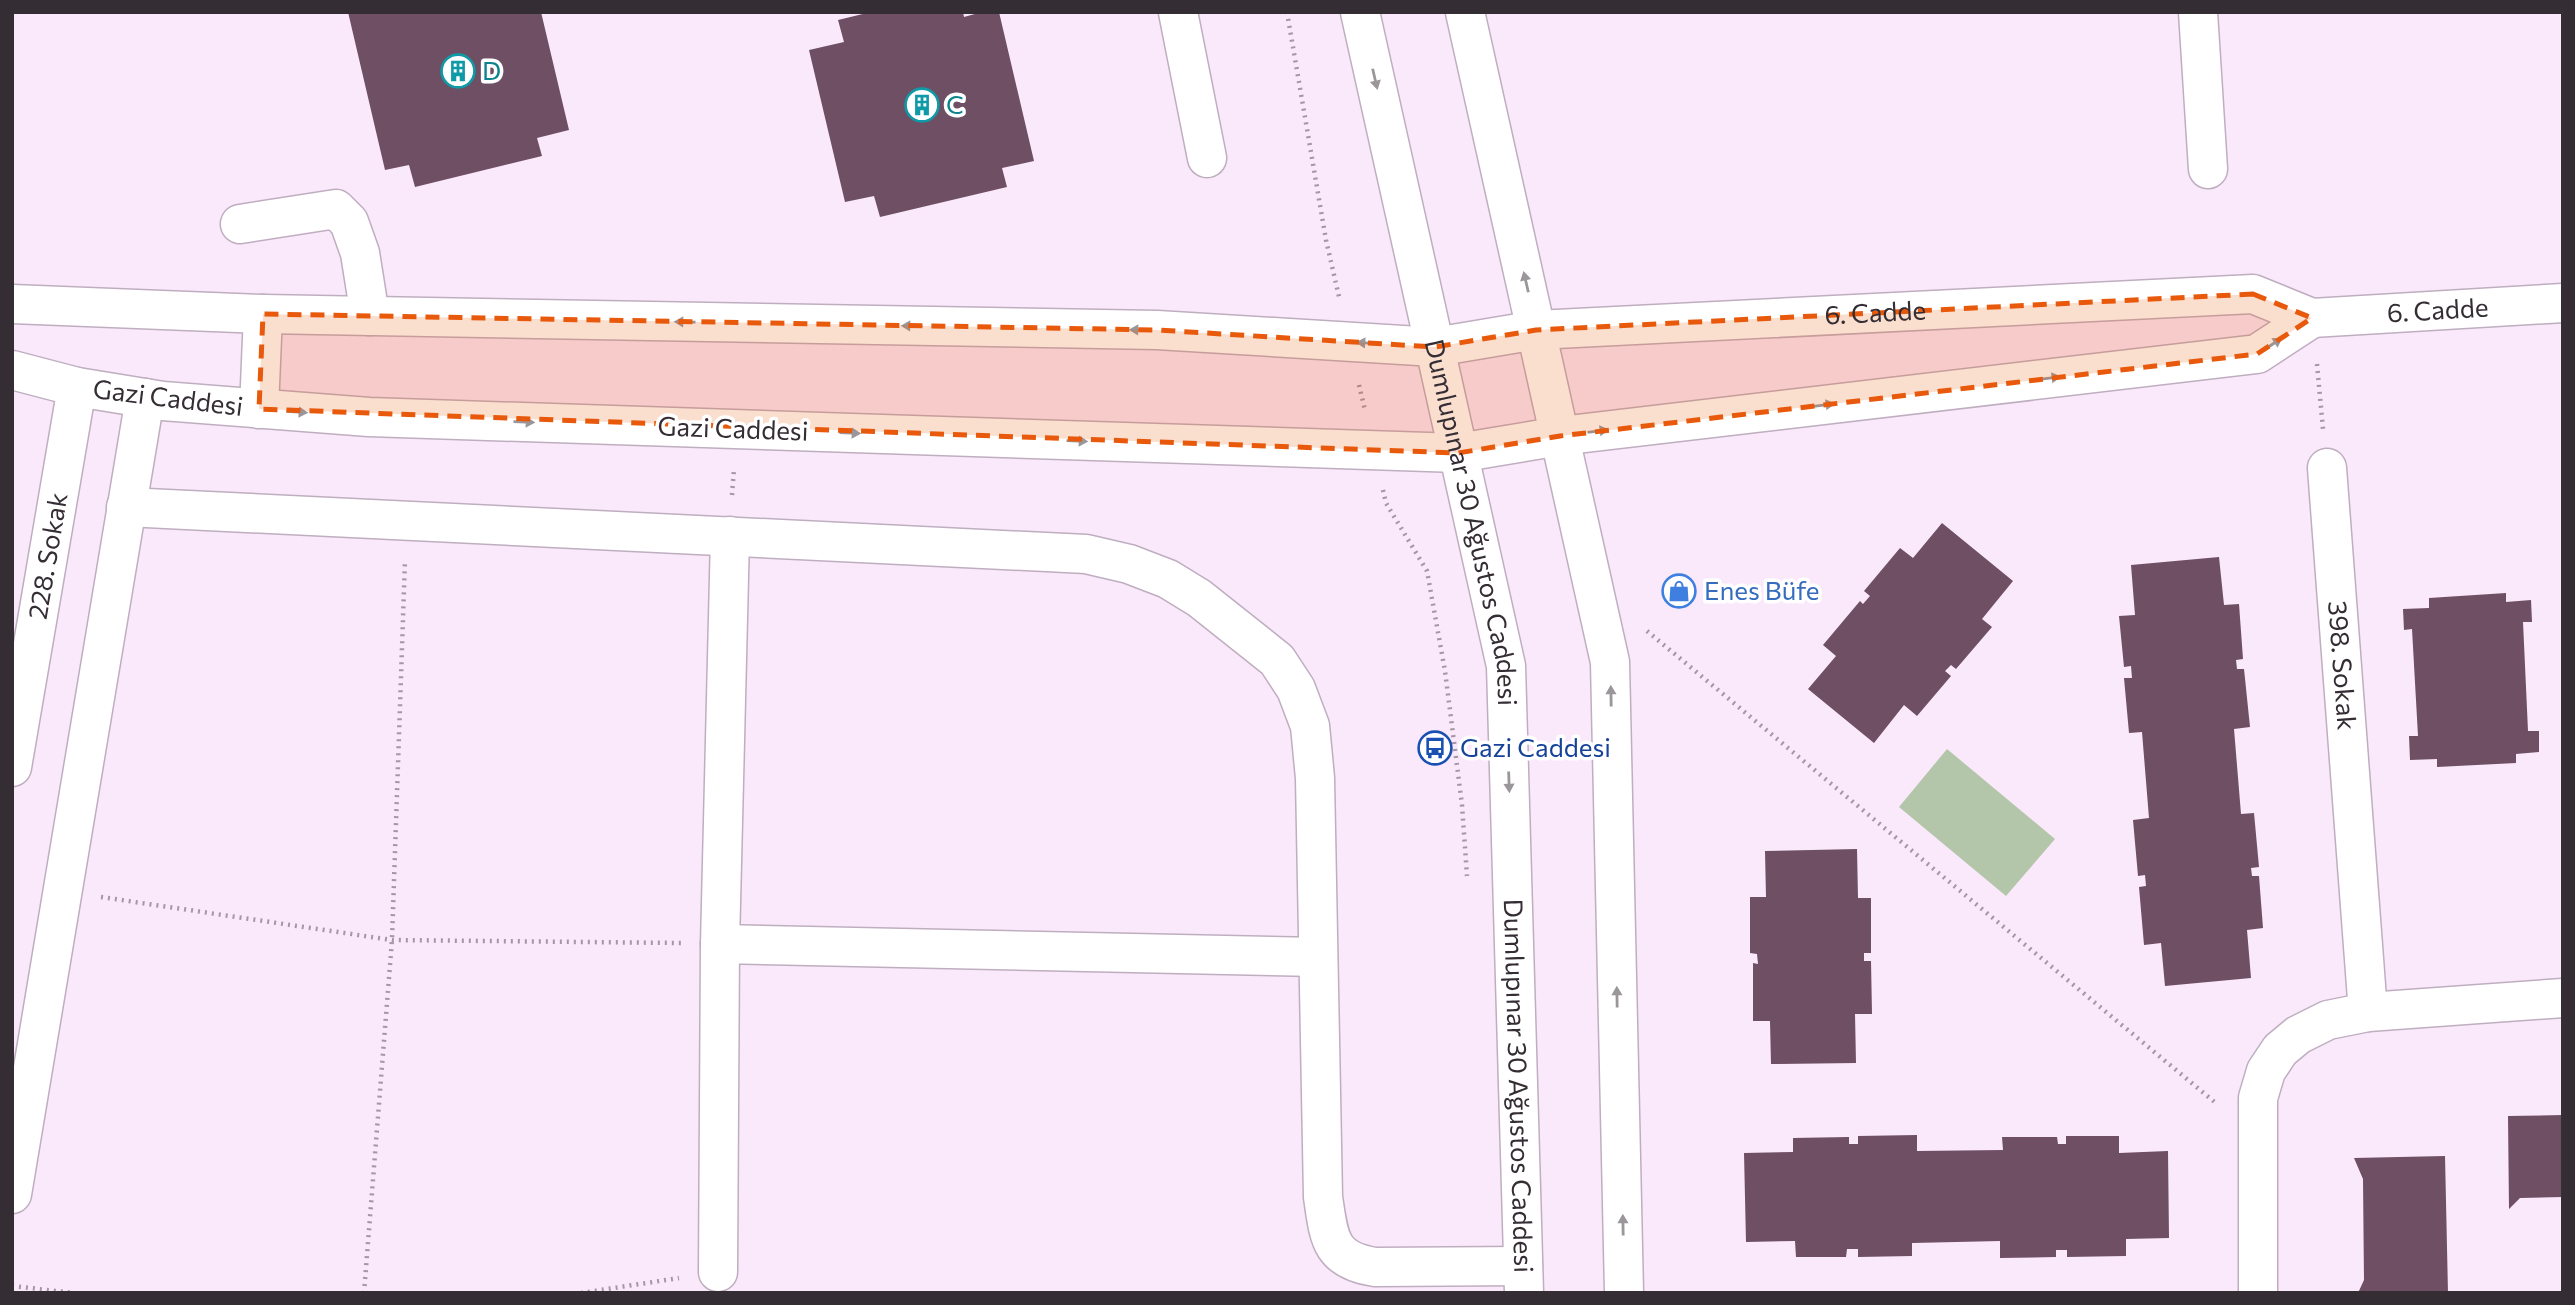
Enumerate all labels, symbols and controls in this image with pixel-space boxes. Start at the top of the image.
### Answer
building icon: D [439,52,477,90]
place label: D [482,54,501,85]
one-way arrow [1370,68,1381,90]
building icon: C [903,86,941,124]
place label: C [946,88,964,119]
one-way arrow [1520,271,1531,293]
street label: 6. Cadde [2386,290,2489,327]
street label: 6. Cadde [1824,293,1927,329]
one-way arrow [674,316,696,328]
one-way arrow [901,320,923,332]
one-way arrow [1128,324,1150,336]
street label: Dumlupınar 30 Ağustos Caddesi [1420,336,1524,706]
one-way arrow [1356,337,1378,348]
one-way arrow [2263,337,2283,350]
street label: Gazi Caddesi [91,372,245,421]
one-way arrow [2040,373,2062,384]
one-way arrow [1814,399,1836,410]
one-way arrow [286,407,308,418]
street label: Gazi Caddesi [657,409,809,446]
one-way arrow [514,417,536,428]
one-way arrow [1588,426,1610,437]
one-way arrow [839,427,861,439]
one-way arrow [1066,435,1088,446]
street label: 228. Sokak [21,490,73,621]
shop icon: Enes Büfe [1660,572,1698,610]
place label: Enes Büfe [1704,574,1820,605]
street label: 398. Sokak [2323,599,2364,731]
one-way arrow [1605,685,1616,707]
bus stop icon: Gazi Caddesi [1416,729,1454,767]
place label: Gazi Caddesi [1460,731,1611,762]
one-way arrow [1504,771,1515,793]
street label: Dumlupınar 30 Ağustos Caddesi [1499,898,1540,1273]
one-way arrow [1612,986,1623,1008]
one-way arrow [1617,1213,1628,1235]

